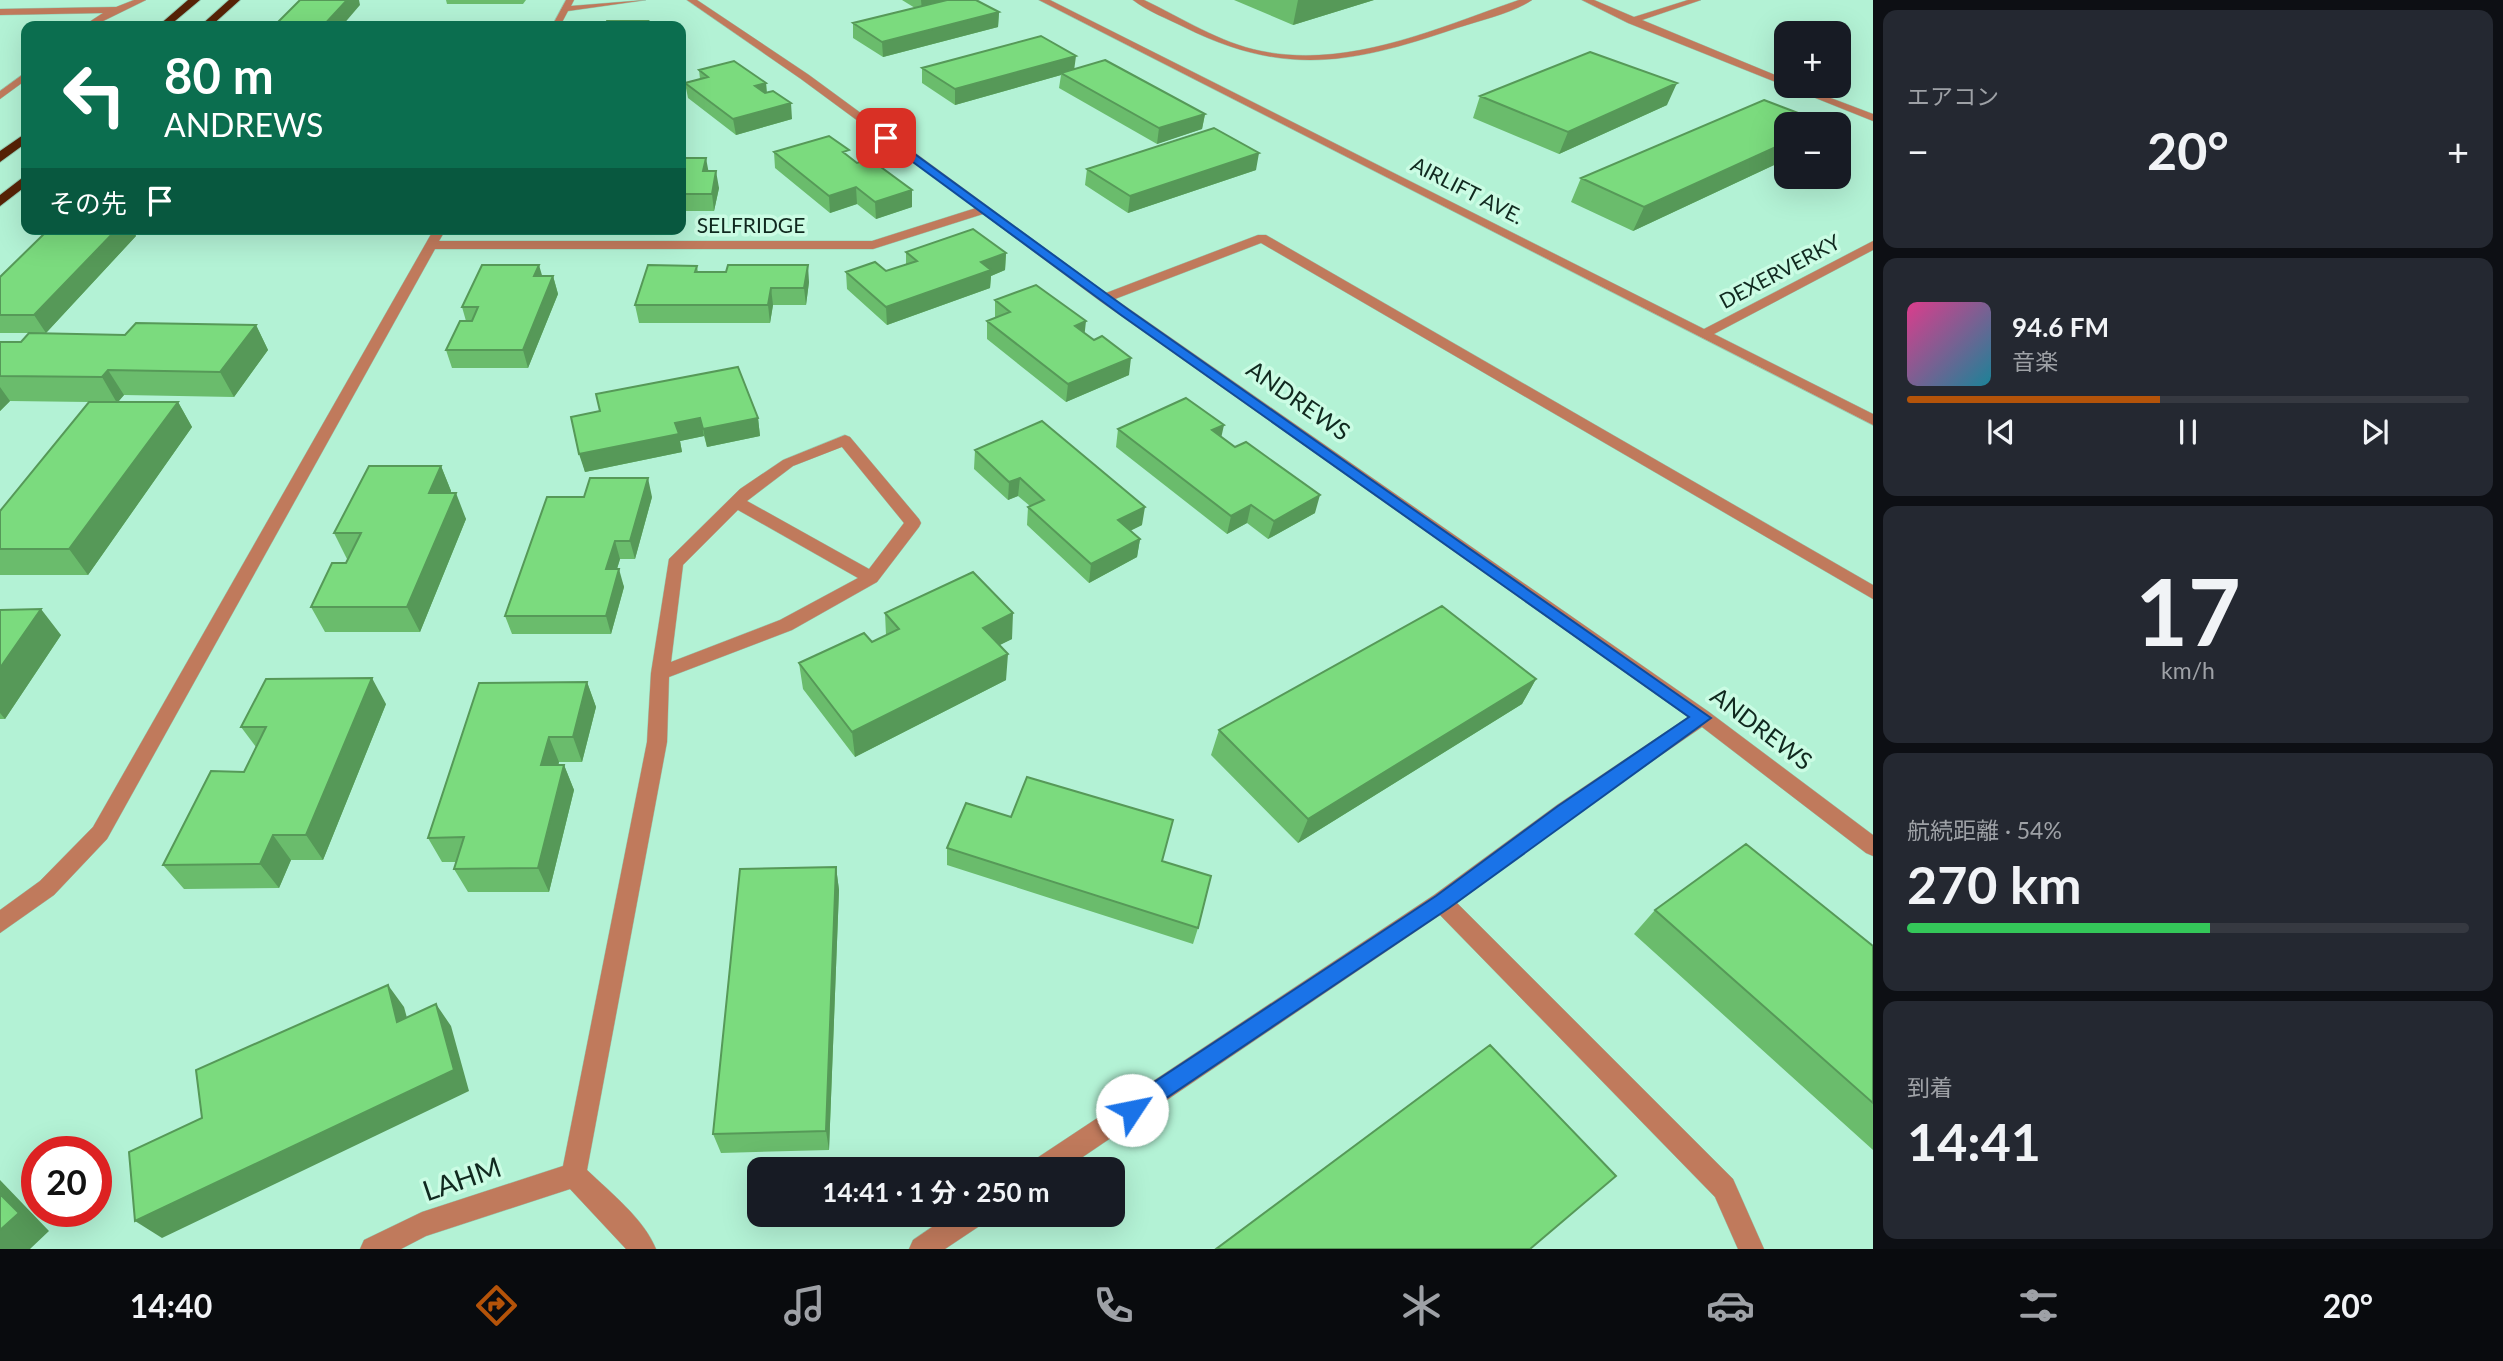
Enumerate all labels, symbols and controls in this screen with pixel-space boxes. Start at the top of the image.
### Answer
map controls [1774,21,1851,189]
button: + [1774,21,1851,98]
text: 80 m [164,46,274,104]
icon: left [49,49,140,140]
text: エアコン [1907,82,1999,110]
text: ANDREWS [164,105,323,144]
pin [856,108,916,168]
button: − [1774,112,1851,189]
icon: arrive [867,119,905,157]
text: 20° [2147,119,2229,181]
text: − [1907,128,1929,174]
text: + [2447,128,2469,174]
street label: AIRLIFT AVE. [1407,151,1528,229]
icon: arrive [141,182,179,220]
text: その先 [49,187,127,219]
street label: SELFRIDGE [697,212,805,237]
street label: DEXERVERKY [1715,228,1845,313]
text: 94.6 FM [2012,311,2109,343]
text: 音楽 [2012,347,2058,375]
street label: ANDREWS [1242,354,1356,446]
icon: previous [1982,413,2020,451]
icon: pause [2169,413,2207,451]
icon: next [2356,413,2394,451]
text: 17 [2135,556,2241,665]
text: km/h [2161,656,2215,684]
street label: ANDREWS [1705,680,1818,775]
text: 航続距離 · 54% [1907,816,2062,844]
text: 270 km [1907,853,2081,915]
position arrow [1095,1073,1169,1147]
text: 到着 [1907,1073,1953,1101]
text: 14:41 [1907,1110,2041,1172]
speed limit sign: 20 [21,1136,112,1227]
street label: LAHM [418,1149,505,1207]
text: 14:41 · 1 分 · 250 m [822,1176,1050,1208]
icon: directions [472,1281,521,1330]
icon: music [780,1281,829,1330]
icon: phone [1089,1281,1138,1330]
icon: climate [1397,1281,1446,1330]
icon: car [1706,1281,1755,1330]
icon: filters [2014,1281,2063,1330]
text: 14:40 [130,1286,212,1325]
text: 20° [2323,1286,2373,1325]

